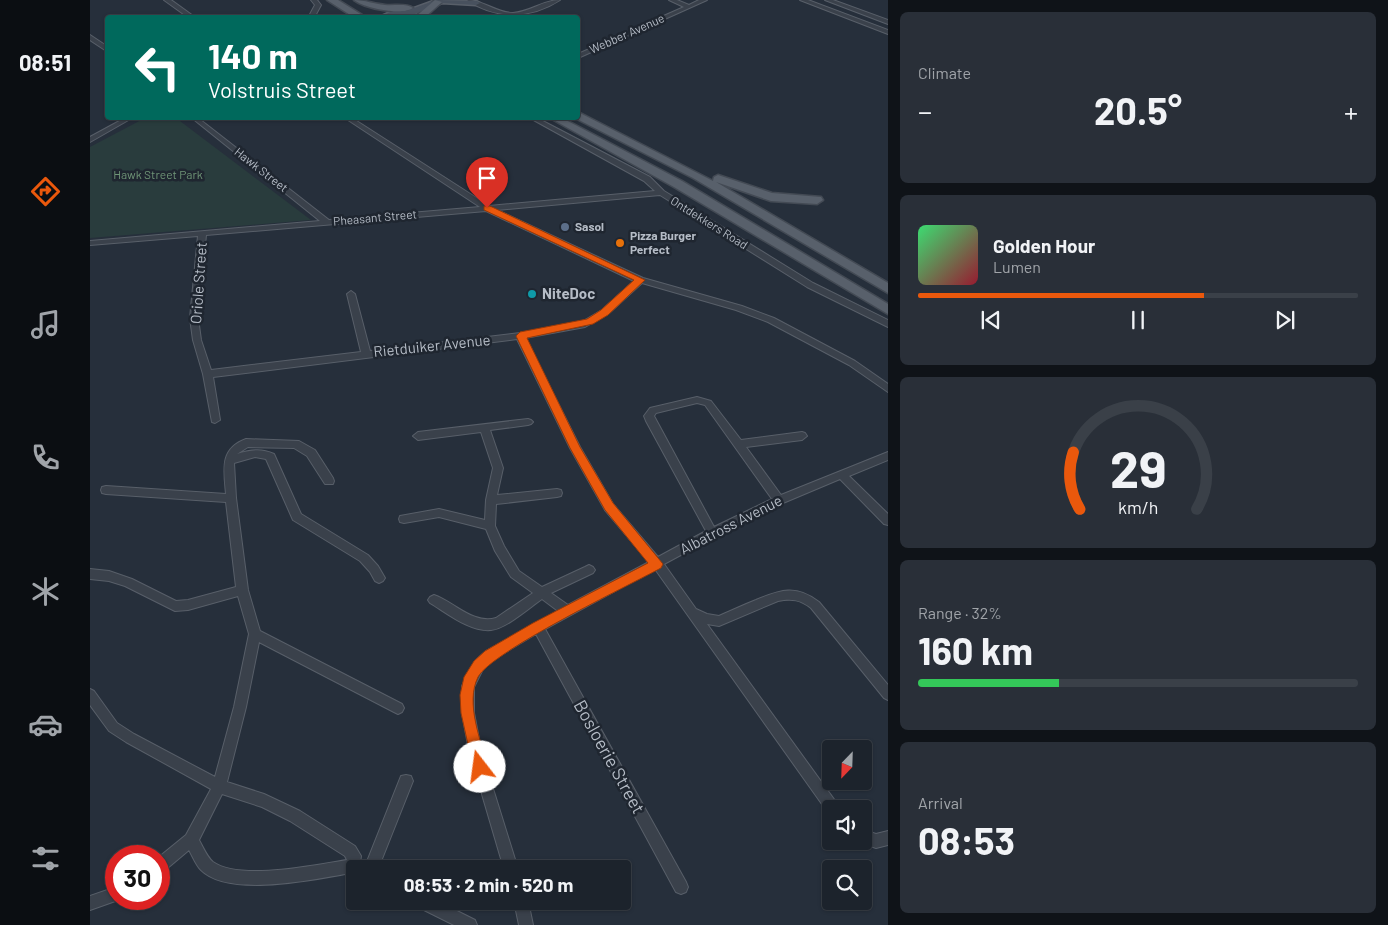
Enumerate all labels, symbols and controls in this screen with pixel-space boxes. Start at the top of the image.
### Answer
street label: Webber Avenue [587,10,666,56]
text: 140 m [208,34,298,76]
icon: left [125,35,190,100]
text: 08:51 [19,49,71,75]
text: Climate [918,63,971,82]
text: Volstruis Street [208,76,356,102]
text: 20.5° [1094,87,1182,133]
text: − [918,94,932,128]
text: + [1344,94,1358,128]
street label: Hawk Street [232,144,291,194]
pin [466,157,508,208]
icon: arrive [473,164,501,192]
park label: Hawk Street Park [113,167,203,181]
icon: directions [28,174,63,209]
street label: Ontdekkers Road [668,193,751,251]
street label: Pheasant Street [333,206,417,228]
place label: Sasol [575,219,604,233]
marker: Sasol [559,221,571,233]
place label: Pizza Burger Perfect [630,228,696,256]
text: Golden Hour [993,234,1095,257]
marker: Pizza Burger Perfect [614,237,626,249]
street label: Oriole Street [186,241,210,325]
text: Lumen [993,257,1041,276]
place label: NiteDoc [542,284,595,302]
marker: NiteDoc [526,288,538,300]
icon: previous [977,306,1005,334]
icon: pause [1124,306,1152,334]
icon: next [1271,306,1299,334]
icon: music [28,307,63,342]
street label: Rietduiker Avenue [373,330,491,360]
text: 29 [1110,436,1166,498]
icon: phone [28,440,63,475]
street label: Albatross Avenue [676,491,785,558]
text: km/h [1118,496,1158,518]
icon: climate [28,574,63,609]
text: Range · 32% [918,603,1002,622]
text: 160 km [918,627,1033,673]
street label: Bosloerie Street [570,696,650,817]
icon: car [28,707,63,742]
position arrow [453,740,505,792]
north arrow [822,740,872,790]
map controls [822,740,872,910]
text: Arrival [918,793,963,812]
button: sound [822,800,872,850]
text: 08:53 [918,817,1015,863]
icon: filters [28,841,63,876]
speed limit sign: 30 [105,845,170,910]
button: search [822,860,872,910]
text: 08:53 · 2 min · 520 m [404,873,573,896]

